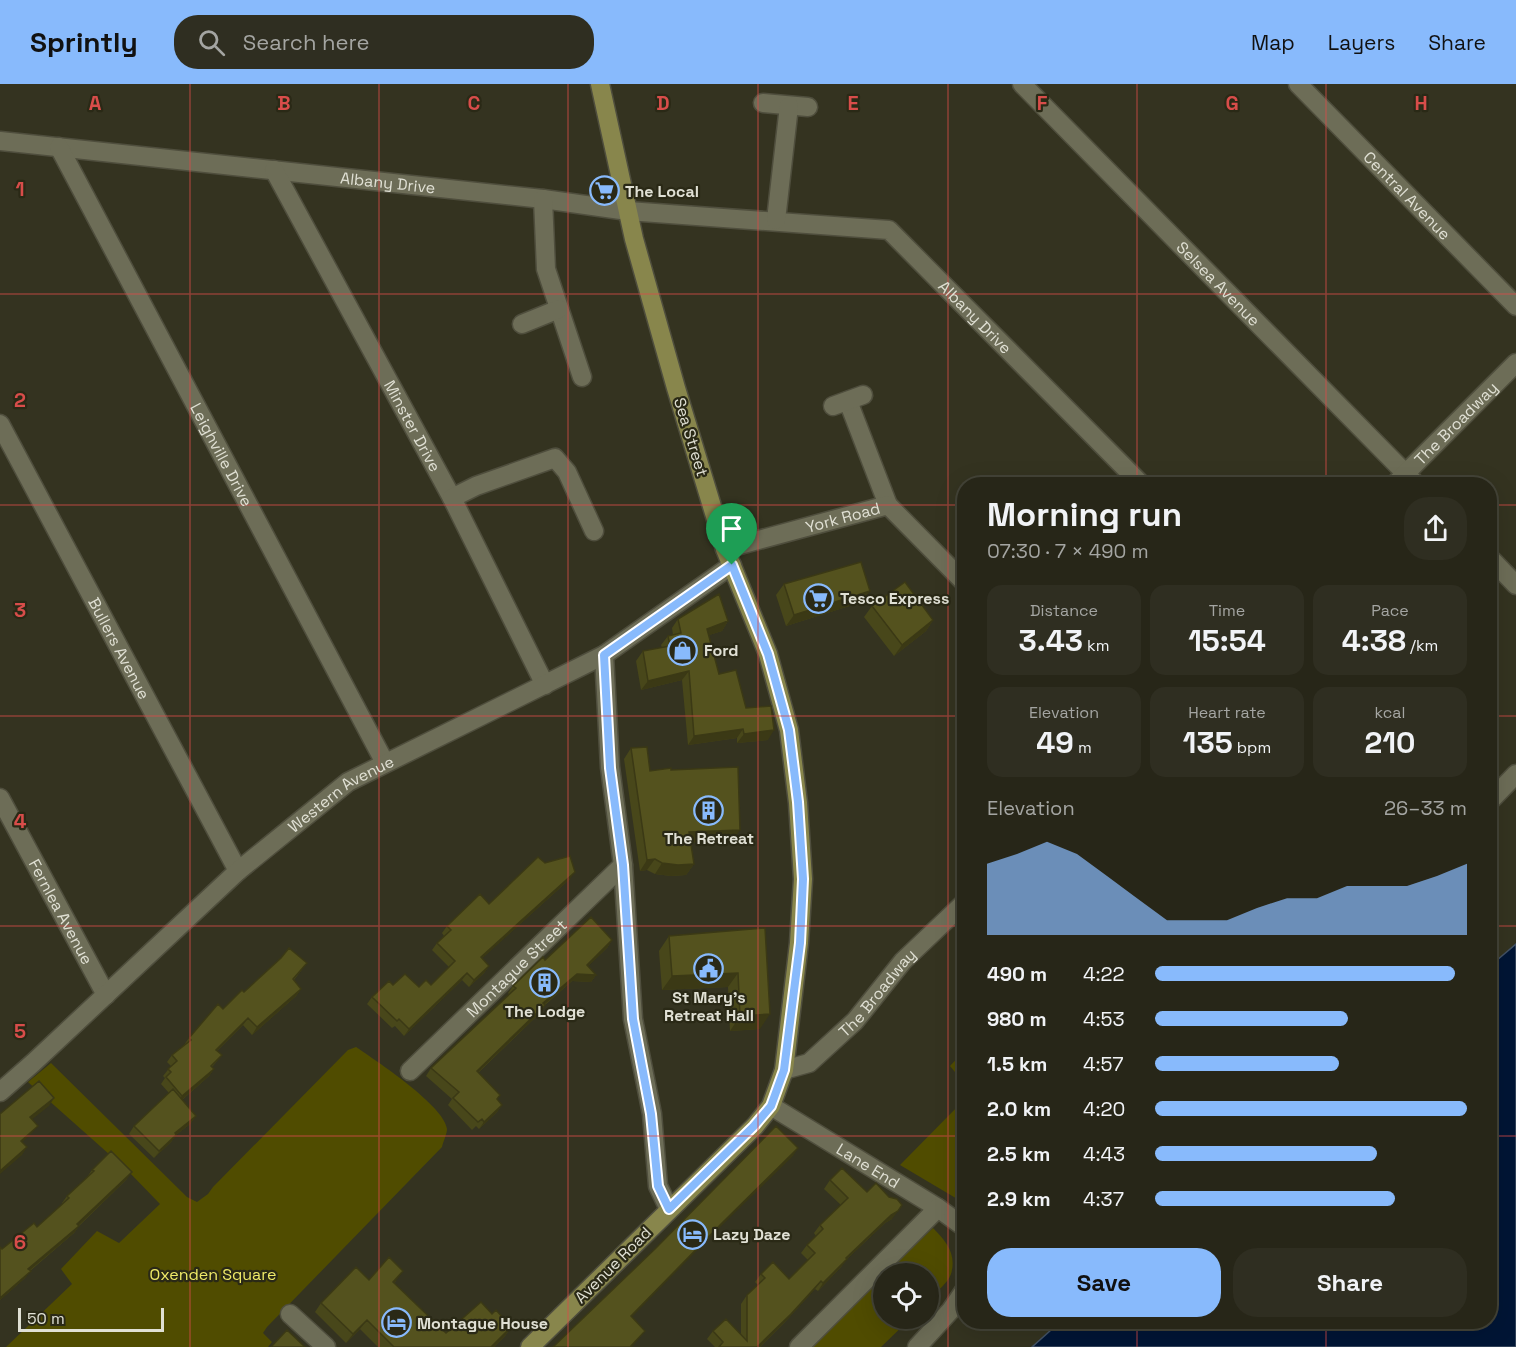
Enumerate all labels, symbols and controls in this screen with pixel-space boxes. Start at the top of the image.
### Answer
search box [174,15,594,69]
text: Sprintly [30,24,138,60]
icon: search [195,26,228,59]
text: Search here [243,28,370,56]
text: Map [1251,29,1295,56]
text: Layers [1328,29,1395,56]
text: Share [1428,29,1486,56]
text: A [89,90,102,116]
text: B [277,90,291,116]
text: C [468,90,481,116]
text: D [656,90,670,116]
text: E [847,90,859,116]
text: F [1037,90,1048,116]
text: G [1225,90,1239,116]
text: H [1414,90,1428,116]
street label: Central Avenue [1359,147,1455,244]
street label: Albany Drive [339,167,436,198]
supermarket icon: The Local [588,175,620,207]
text: 1 [15,176,25,202]
place label: The Local [625,181,699,202]
street label: Selsea Avenue [1172,237,1265,330]
street label: Albany Drive [934,276,1016,358]
street label: Minster Drive [379,376,446,475]
street label: The Broadway [1410,377,1502,469]
text: 2 [14,387,26,413]
street label: Sea Street [669,395,713,479]
street label: Leighville Drive [186,399,258,510]
text: Morning run [987,494,1182,536]
street label: York Road [803,497,882,537]
button: share [1404,497,1467,560]
pin [706,503,757,565]
icon: arrive [715,512,748,545]
text: 07:30 · 7 × 490 m [987,538,1149,564]
supermarket icon: Tesco Express [803,582,835,614]
place label: Tesco Express [840,588,949,609]
street label: Bullers Avenue [84,594,155,703]
text: 3 [14,597,26,623]
text: Distance [1030,600,1098,621]
text: Time [1209,600,1245,621]
text: Pace [1371,600,1409,621]
text: 3.43 [1019,621,1083,660]
text: 15:54 [1188,621,1266,660]
text: 4:38 [1342,621,1406,660]
shop icon: Ford [667,634,699,666]
text: km [1083,635,1109,656]
text: /km [1406,635,1438,656]
place label: Ford [704,640,739,661]
text: Elevation [1029,702,1099,723]
text: Heart rate [1188,702,1266,723]
text: kcal [1375,702,1405,723]
text: 49 [1036,723,1074,762]
text: 135 [1183,723,1233,762]
text: 210 [1365,723,1415,762]
text: m [1074,737,1092,758]
text: bpm [1233,737,1271,758]
street label: Western Avenue [283,750,397,837]
building icon: The Retreat [693,794,725,826]
text: Elevation [987,795,1075,821]
text: 26–33 m [1384,795,1467,821]
text: 4 [14,808,27,834]
place label: The Retreat [664,828,754,849]
street label: Fernlea Avenue [24,855,98,968]
street label: Montague Street [462,915,571,1022]
street label: The Broadway [834,944,920,1042]
public building icon: St Mary's Retreat Hall [693,953,725,985]
text: 490 m [987,961,1047,987]
text: 4:22 [1083,961,1125,987]
building icon: The Lodge [529,967,561,999]
place label: St Mary's Retreat Hall [664,987,754,1026]
place label: The Lodge [505,1001,585,1022]
text: 980 m [987,1006,1046,1032]
text: 4:53 [1083,1006,1125,1032]
text: 5 [14,1018,26,1044]
text: 1.5 km [987,1051,1047,1077]
text: 4:57 [1083,1051,1124,1077]
text: 2.0 km [987,1096,1051,1122]
text: 4:20 [1083,1096,1125,1122]
street label: Lane End [833,1138,904,1193]
text: 2.5 km [987,1141,1050,1167]
text: 4:43 [1083,1141,1125,1167]
text: 2.9 km [987,1186,1051,1212]
text: 4:37 [1083,1186,1124,1212]
hotel icon: Lazy Daze [676,1218,708,1250]
street label: Avenue Road [570,1222,656,1308]
place label: Lazy Daze [713,1224,790,1245]
text: 6 [14,1229,26,1255]
button: Save [987,1248,1221,1317]
button: Share [1233,1248,1467,1317]
map controls [873,1263,939,1329]
button: locate [873,1263,939,1329]
park label: Oxenden Square [150,1264,276,1285]
scale bar [18,1305,164,1332]
hotel icon: Montague House [380,1307,412,1339]
text: 50 m [27,1308,65,1329]
place label: Montague House [417,1313,548,1334]

